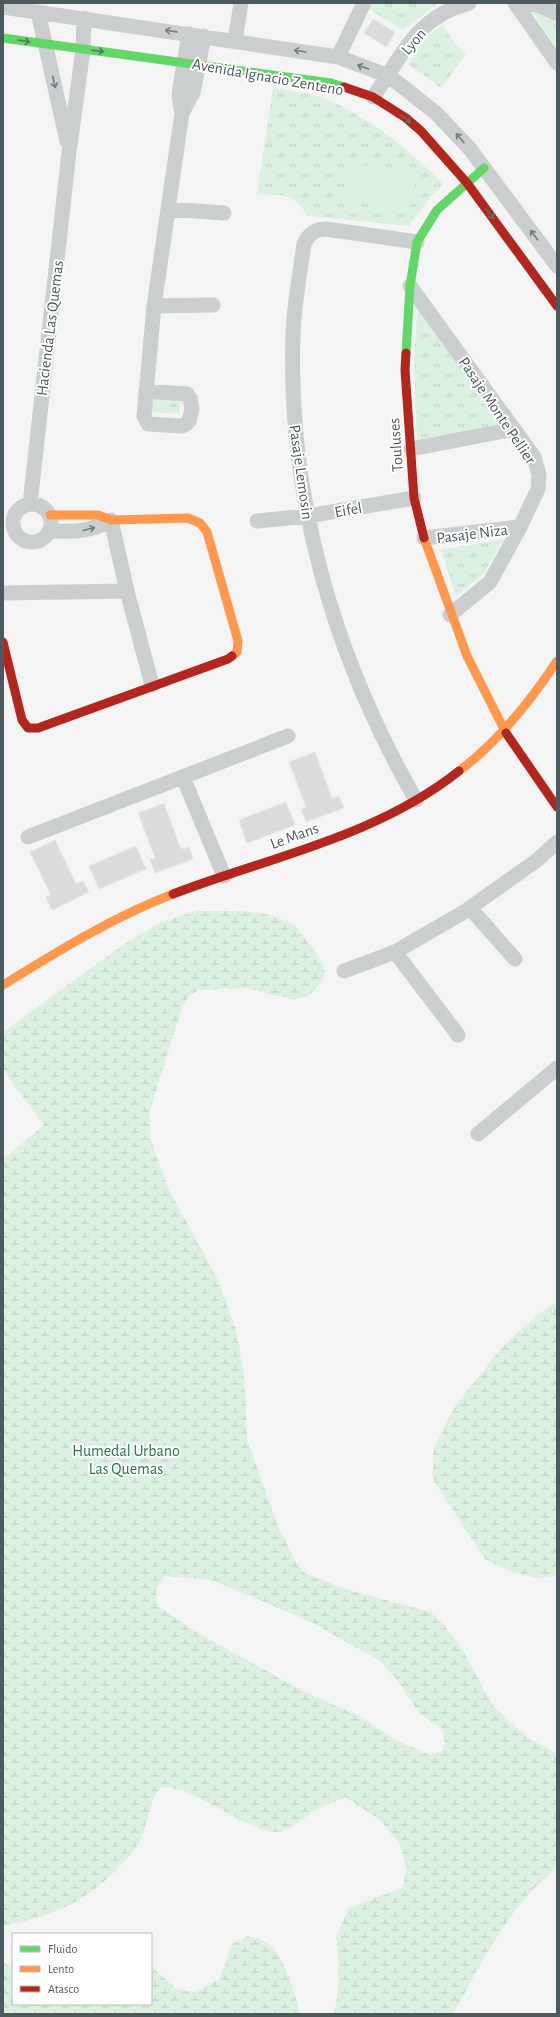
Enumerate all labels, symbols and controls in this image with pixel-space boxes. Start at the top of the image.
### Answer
street label: Lyon [398,26,430,58]
one-way arrow [165,27,178,35]
one-way arrow [17,37,30,45]
one-way arrow [294,47,307,55]
one-way arrow [91,48,104,55]
street label: Avenida Ignacio Zenteno [191,56,345,98]
one-way arrow [358,62,370,70]
one-way arrow [50,75,58,88]
one-way arrow [400,114,411,123]
one-way arrow [456,132,465,143]
one-way arrow [486,209,494,220]
one-way arrow [530,229,538,240]
street label: Hacienda Las Quemas [34,259,67,397]
street label: Pasaje Monte Pellier [455,354,539,468]
street label: Touluses [386,417,406,472]
street label: Pasaje Lemosin [285,424,316,521]
street label: Eifel [333,500,363,520]
street label: Pasaje Niza [436,522,509,547]
one-way arrow [82,525,95,533]
street label: Le Mans [268,820,321,852]
park label: Humedal Urbano Las Quemas [72,1443,180,1478]
legend [12,1933,152,2005]
text: Fluido [48,1943,77,1955]
text: Lento [48,1963,74,1975]
text: Atasco [48,1983,79,1995]

